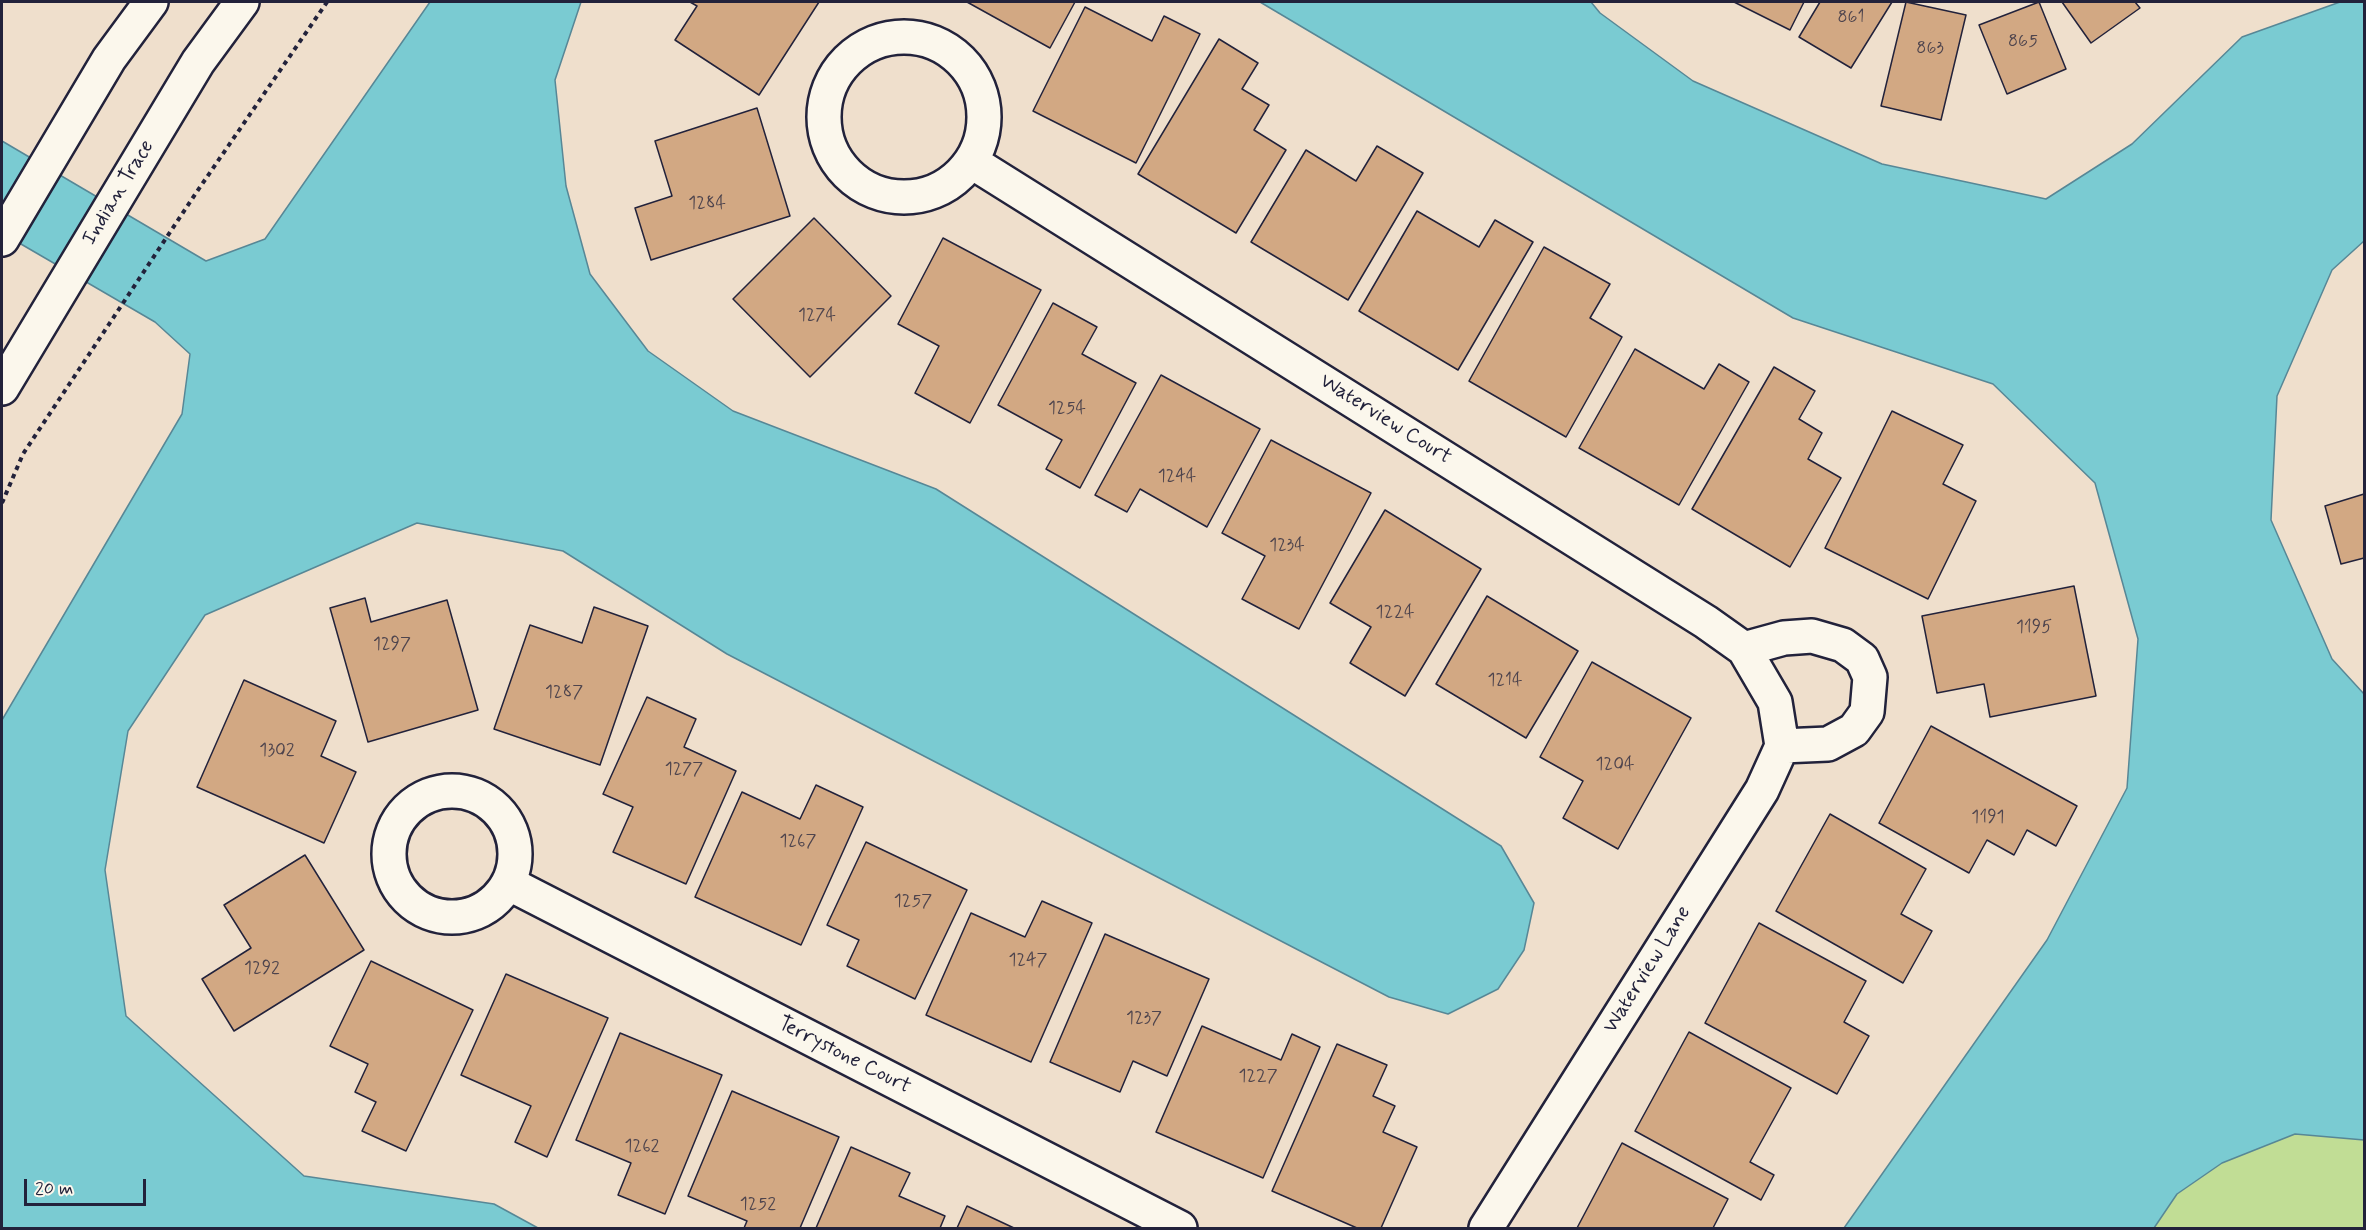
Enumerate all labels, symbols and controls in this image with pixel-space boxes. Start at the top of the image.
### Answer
house number: 861 [1837,7,1865,29]
house number: 865 [2008,31,2038,53]
house number: 863 [1916,38,1944,60]
street label: Indian Trace [78,136,160,250]
house number: 1284 [688,193,726,215]
house number: 1274 [798,305,836,327]
street label: Waterview Court [1314,369,1456,471]
house number: 1254 [1048,398,1086,420]
house number: 1244 [1158,466,1196,488]
house number: 1234 [1269,535,1305,557]
house number: 1224 [1376,602,1414,624]
house number: 1195 [2016,617,2052,639]
house number: 1297 [373,634,411,656]
house number: 1214 [1487,670,1523,692]
house number: 1287 [545,682,583,704]
house number: 1302 [259,740,295,762]
house number: 1204 [1596,754,1634,776]
house number: 1277 [665,759,703,781]
house number: 1191 [1971,807,2005,829]
house number: 1267 [780,831,816,853]
house number: 1257 [894,891,932,913]
street label: Waterview Lane [1599,902,1697,1038]
house number: 1247 [1008,950,1048,972]
house number: 1292 [244,958,280,980]
house number: 1237 [1126,1008,1162,1030]
street label: Terrystone Court [773,1012,915,1100]
house number: 1227 [1238,1066,1278,1088]
house number: 1262 [625,1136,659,1158]
scale bar [27,1167,148,1205]
text: 20 m [35,1177,73,1201]
house number: 1252 [740,1194,776,1216]

